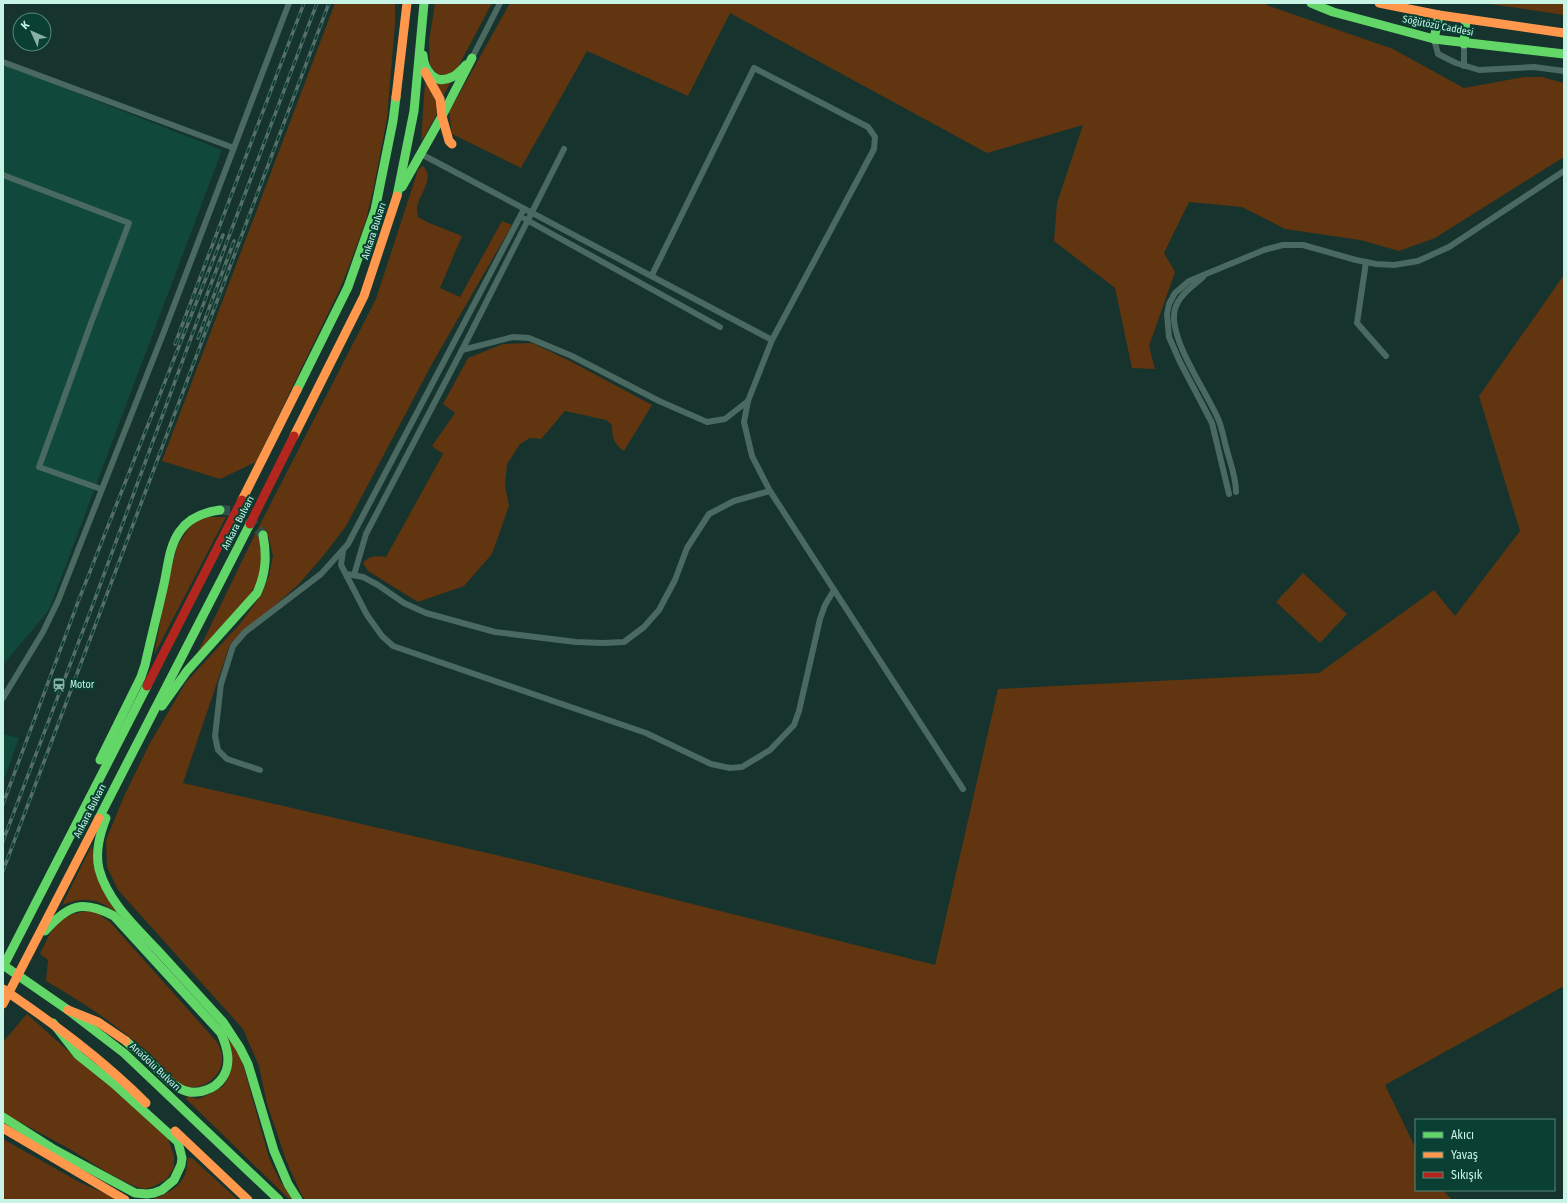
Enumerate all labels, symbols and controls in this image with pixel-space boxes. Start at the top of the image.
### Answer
north arrow [12,12,52,52]
street label: Söğütözü Caddesi [1401,13,1475,39]
text: K [18,18,33,32]
street label: Ankara Bulvarı [359,201,389,261]
street label: Ankara Bulvarı [219,494,257,552]
station icon: Motor [51,677,67,693]
place label: Motor [70,679,95,691]
street label: Ankara Bulvarı [71,782,109,840]
street label: Anadolu Bulvarı [127,1041,183,1093]
legend [1415,1119,1555,1191]
text: Akıcı [1451,1128,1474,1142]
text: Yavaş [1451,1148,1478,1162]
text: Sıkışık [1451,1168,1483,1182]

